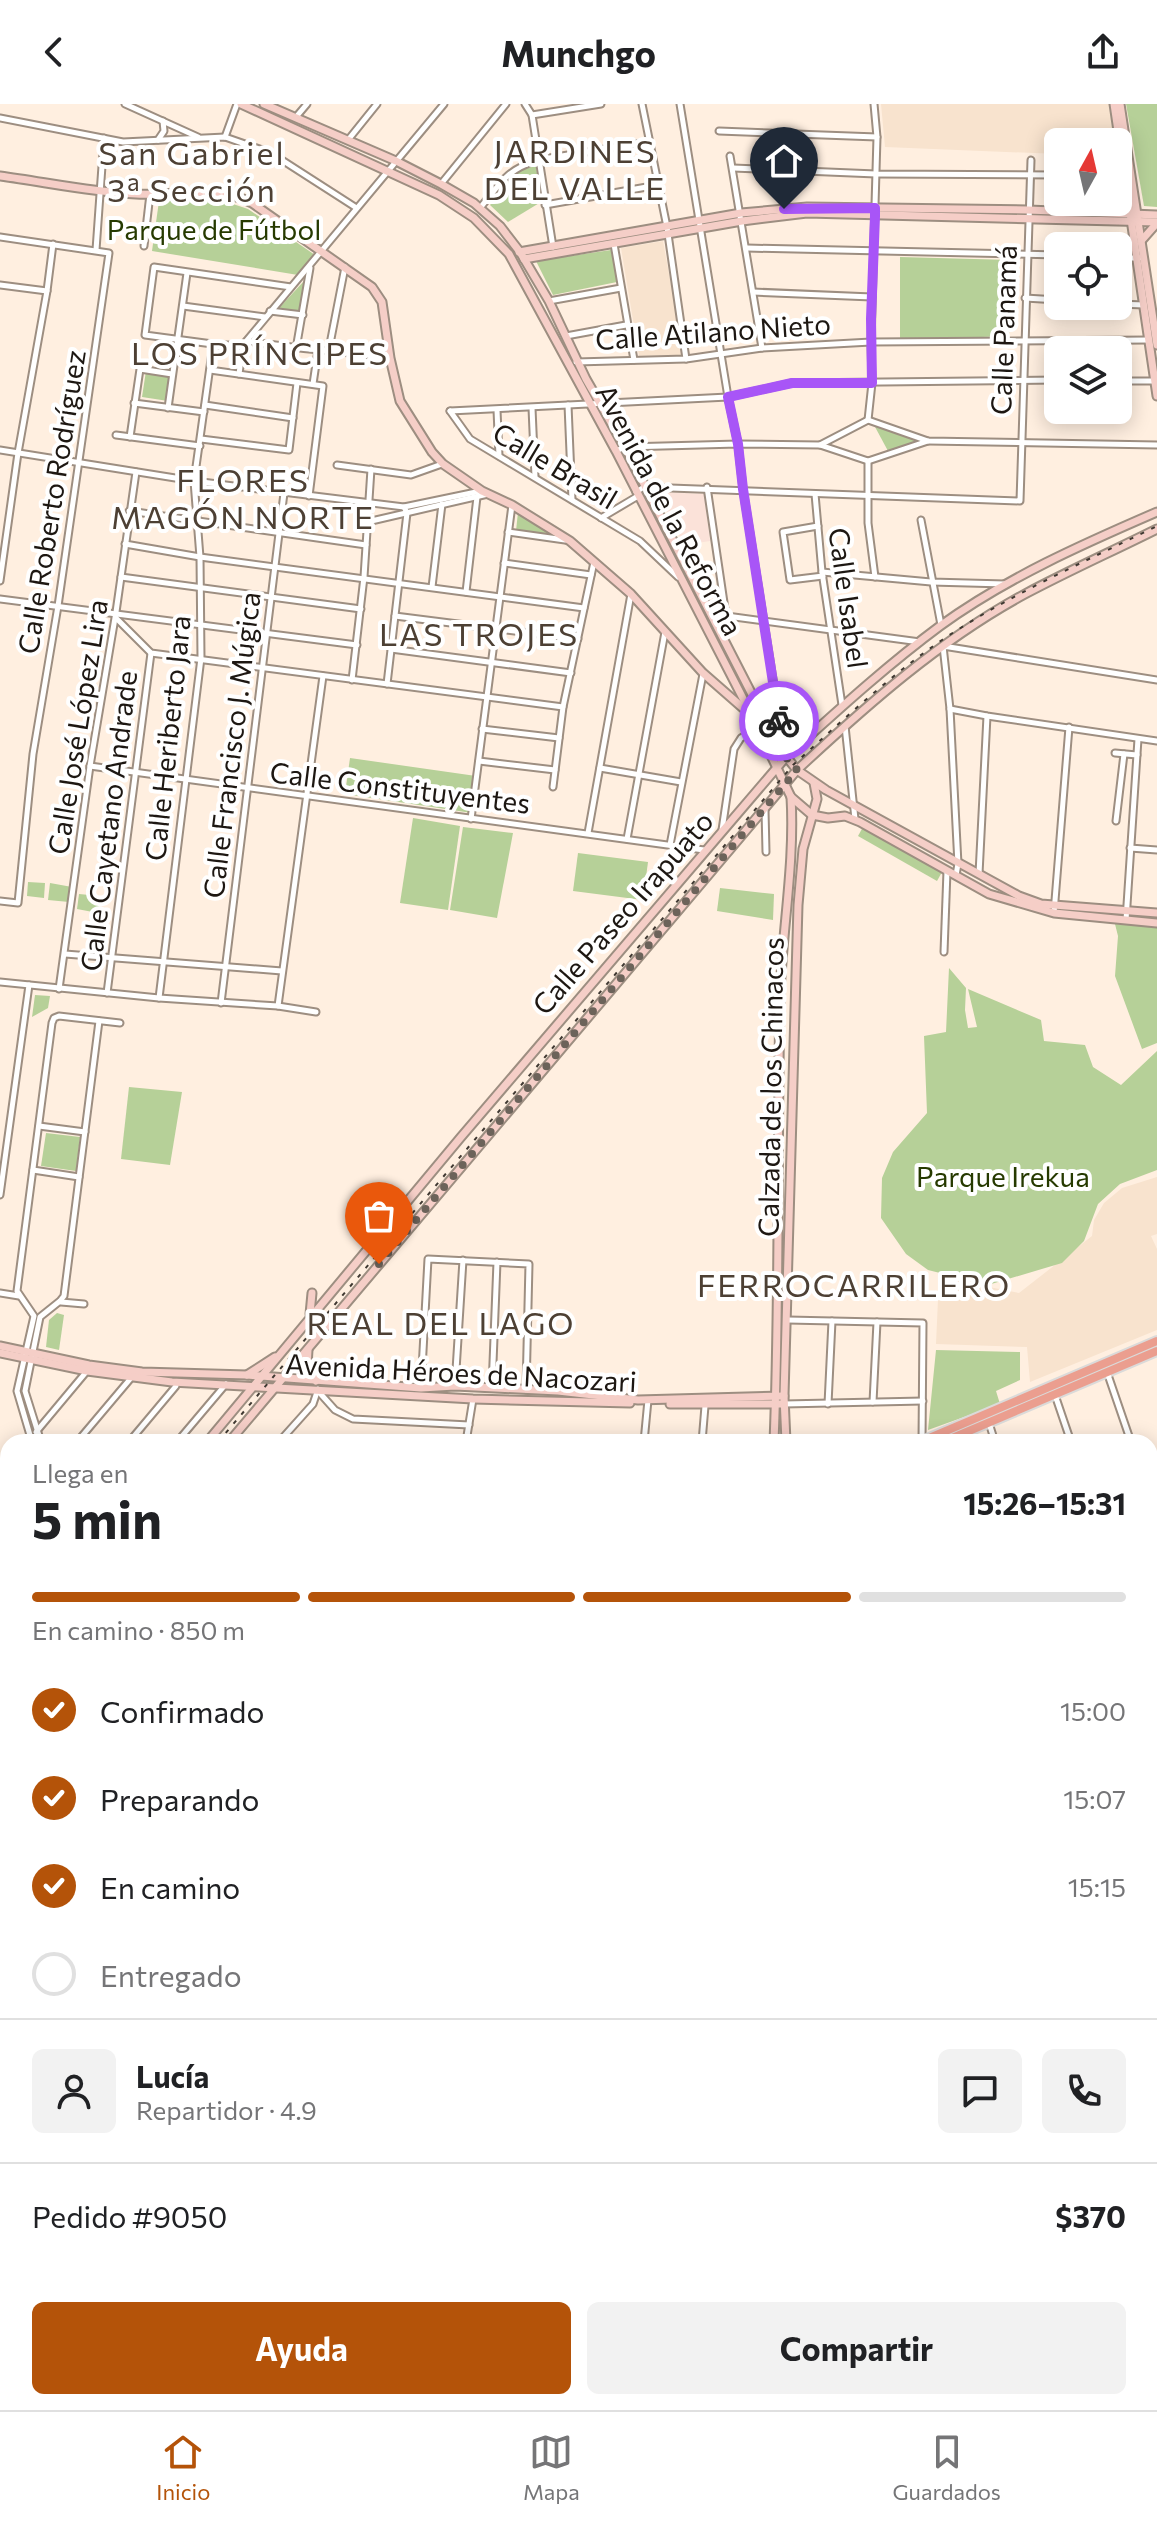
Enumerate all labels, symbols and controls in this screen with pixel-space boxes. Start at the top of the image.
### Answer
icon: back [32,30,76,74]
text: Munchgo [501,30,656,74]
icon: share [1081,30,1125,74]
pin [750,127,818,209]
north arrow [1044,128,1132,216]
map controls [1044,128,1132,424]
district label: JARDINES DEL VALLE [484,130,666,207]
district label: San Gabriel 3ª Sección [98,132,286,209]
icon: home [762,139,806,183]
park label: Parque de Fútbol [107,212,321,246]
button: locate [1044,232,1132,320]
street label: Calle Panamá [983,244,1023,416]
street label: Calle Atilano Nieto [594,306,832,356]
district label: LOS PRÍNCIPES [131,332,389,372]
button: layers [1044,336,1132,424]
street label: Calle Roberto Rodríguez [10,347,92,656]
street label: Avenida de la Reforma [589,378,751,641]
street label: Calle Brasil [487,415,624,515]
district label: FLORES MAGÓN NORTE [111,459,375,536]
street label: Calle Isabel [822,525,876,670]
street label: Calle Francisco J. Múgica [195,590,267,900]
street label: Calle José López Lira [40,597,114,857]
district label: LAS TROJES [379,613,579,653]
street label: Calle Heriberto Jara [137,614,197,862]
street label: Calle Cayetano Andrade [73,669,143,973]
courier [739,681,819,761]
icon: bike [757,699,801,743]
street label: Calle Constituyentes [268,754,532,820]
street label: Calle Paseo Irapuato [525,804,720,1021]
street label: Calzada de los Chinacos [750,937,790,1237]
park label: Parque Irekua [916,1159,1090,1193]
pin [345,1182,413,1264]
icon: bag [357,1194,401,1238]
district label: FERROCARRILERO [697,1264,1011,1304]
district label: REAL DEL LAGO [306,1302,576,1342]
street label: Avenida Héroes de Nacozari [284,1346,638,1398]
text: Llega en [32,1457,128,1488]
text: 15:26–15:31 [963,1484,1126,1521]
text: 5 min [32,1486,162,1550]
text: En camino · 850 m [32,1614,245,1645]
icon: check [32,1688,76,1732]
text: Confirmado [100,1692,264,1729]
text: 15:00 [1060,1695,1126,1726]
icon: check [32,1776,76,1820]
text: Preparando [100,1780,259,1817]
text: 15:07 [1063,1783,1126,1814]
icon: check [32,1864,76,1908]
text: En camino [100,1868,240,1905]
text: 15:15 [1068,1871,1126,1902]
text: Entregado [100,1956,242,1993]
button: person [32,2049,116,2133]
button: chat [938,2049,1022,2133]
button: phone [1042,2049,1126,2133]
text: Lucía [136,2057,209,2094]
text: Repartidor · 4.9 [136,2094,317,2125]
text: Pedido #9050 [32,2197,227,2234]
text: $370 [1055,2197,1126,2234]
button: Ayuda [32,2302,571,2394]
button: Compartir [587,2302,1126,2394]
tab: Inicio [156,2430,210,2505]
tab: Mapa [523,2430,580,2505]
tab: Guardados [892,2430,1001,2505]

